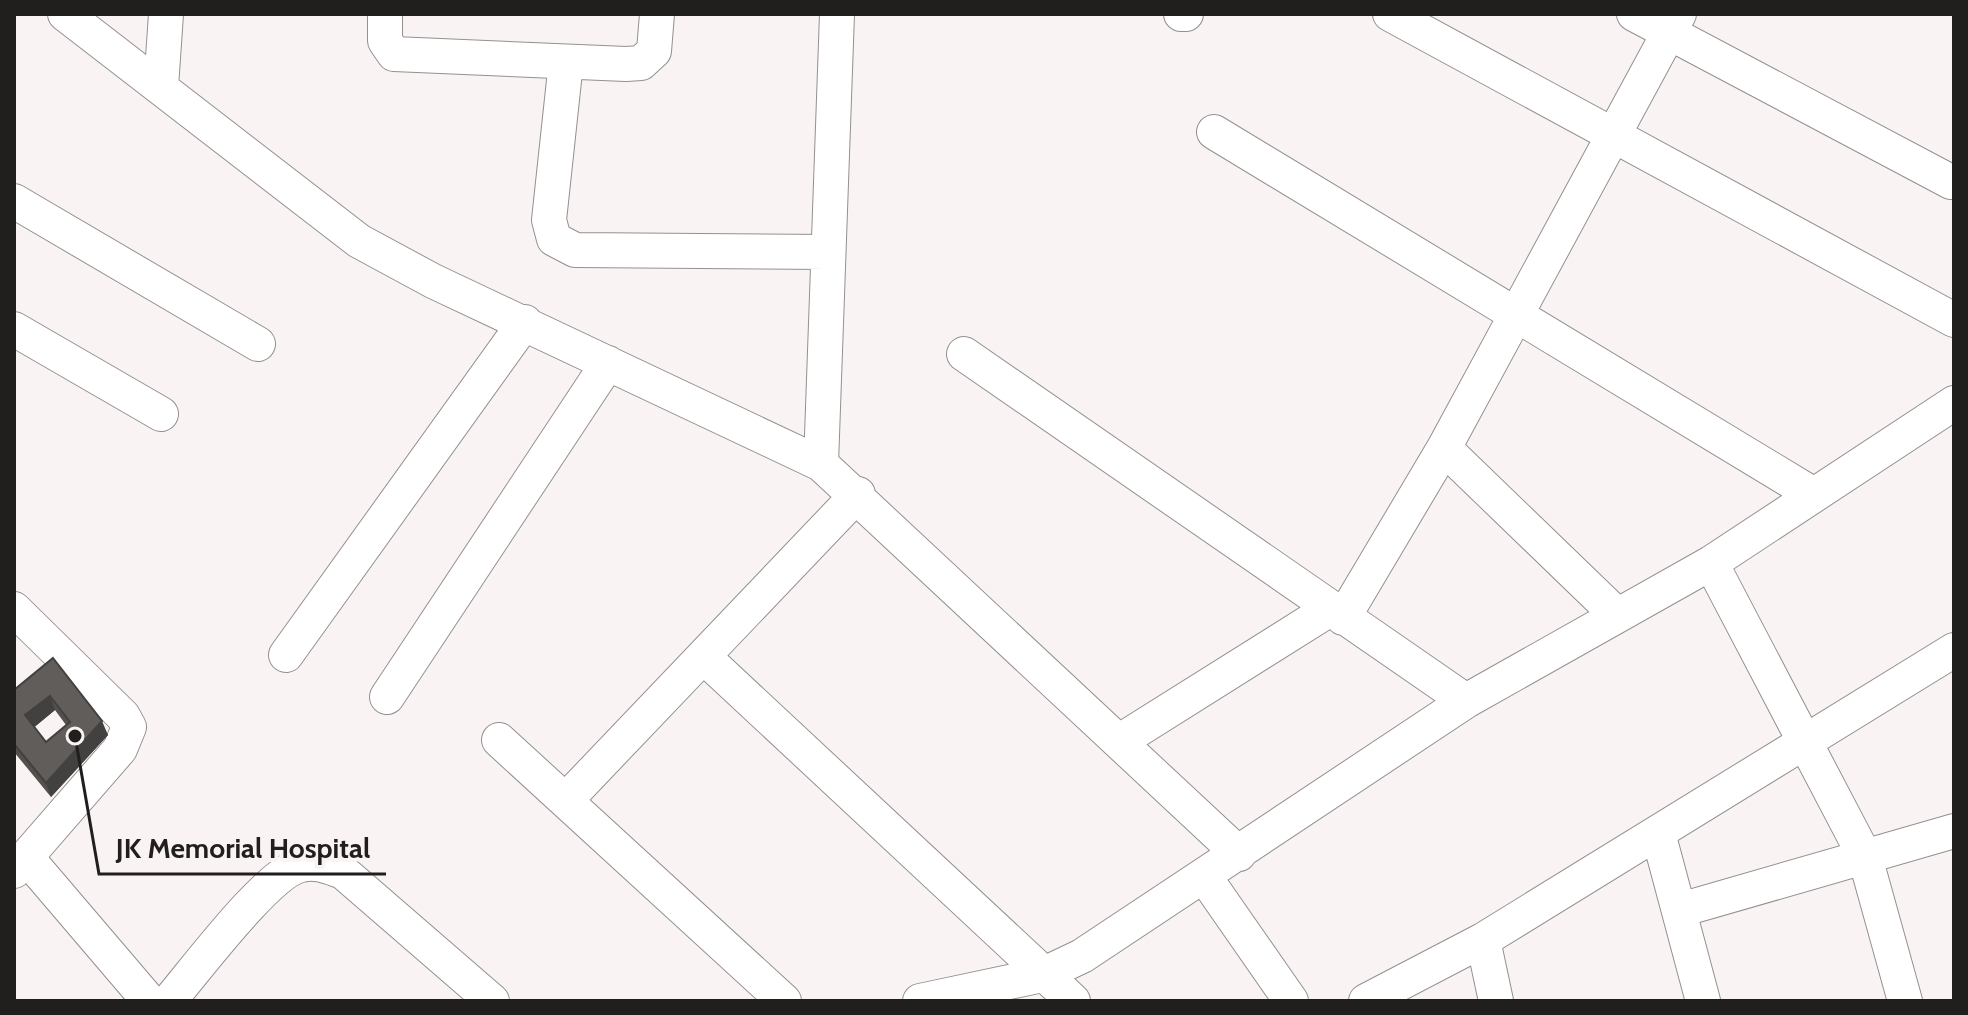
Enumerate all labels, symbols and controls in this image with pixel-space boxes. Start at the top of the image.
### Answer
callout: JK Memorial Hospital [99,822,386,874]
text: JK Memorial Hospital [115,831,370,865]

